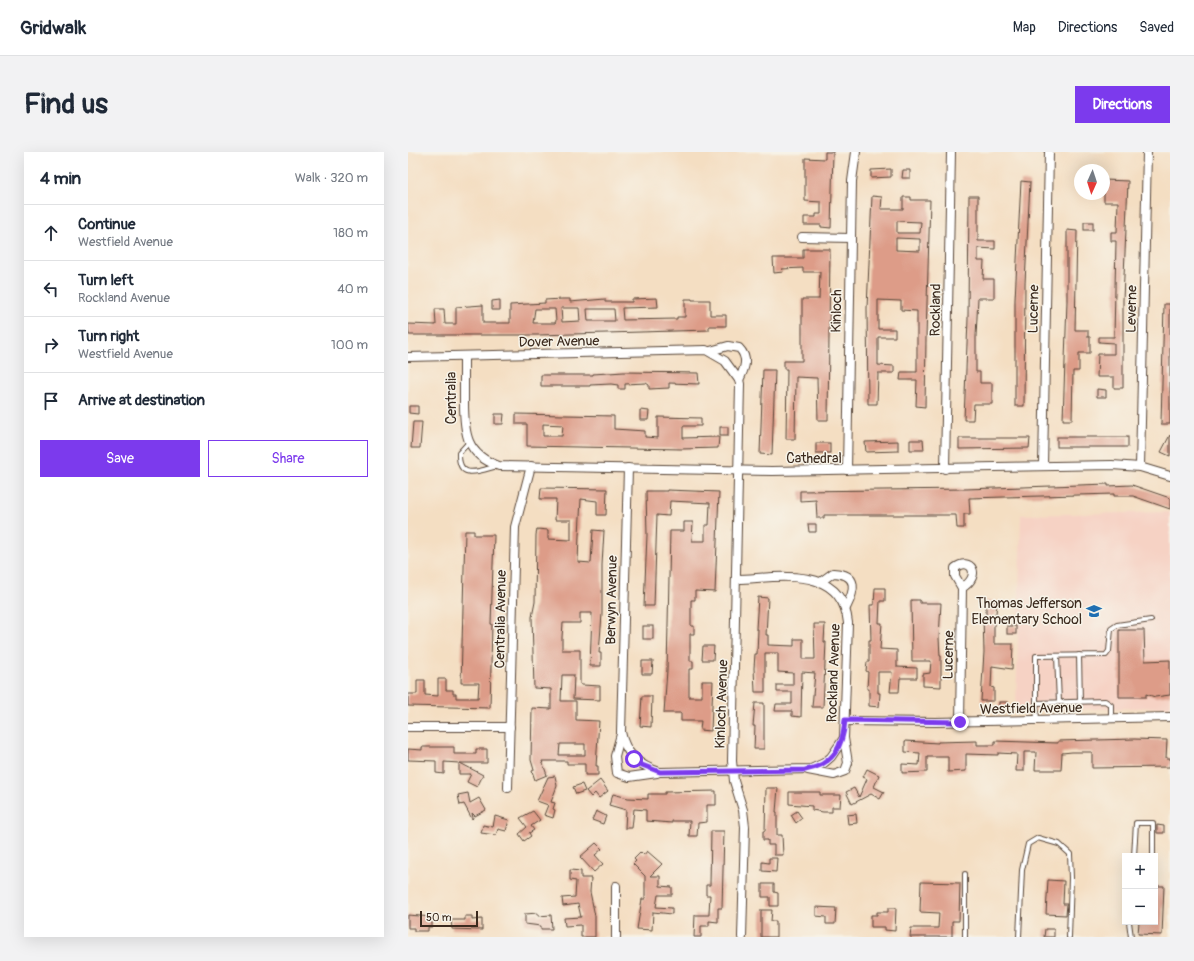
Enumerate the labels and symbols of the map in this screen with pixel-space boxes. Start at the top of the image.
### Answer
north arrow [1074,164,1110,200]
street label: Rockland [927,283,944,337]
street label: Lucerne [1025,284,1042,334]
street label: Leverne [1123,285,1140,333]
street label: Kinloch [828,289,845,333]
street label: Dover Avenue [519,332,600,351]
street label: Centralia [443,372,460,424]
street label: Cathedral [786,450,842,467]
street label: Berwyn Avenue [602,555,621,645]
street label: Centralia Avenue [491,569,510,668]
place label: Thomas Jefferson Elementary School [971,595,1082,628]
school or university icon: Thomas Jefferson Elementary School [1085,602,1103,620]
street label: Rockland Avenue [823,623,844,723]
street label: Lucerne [940,630,957,680]
street label: Kinloch Avenue [711,659,732,749]
street label: Westfield Avenue [980,699,1082,718]
route end [951,713,969,731]
route start [625,750,643,768]
scale bar [420,909,478,928]

